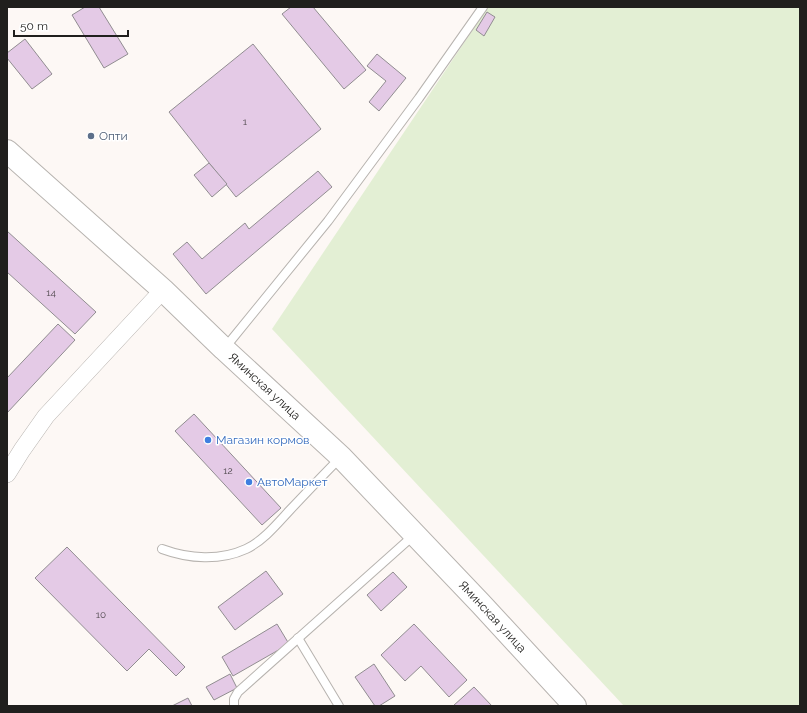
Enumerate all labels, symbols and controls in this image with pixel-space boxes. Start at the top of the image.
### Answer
scale bar [14,12,128,38]
text: 50 m [20,19,48,33]
house number: 1 [243,116,248,127]
place label: Опти [99,129,128,143]
marker: Опти [86,131,96,141]
house number: 14 [46,287,56,298]
street label: Яминская улица [226,350,303,423]
place label: Магазин кормов [216,433,310,447]
marker: Магазин кормов [203,435,213,445]
house number: 12 [223,465,233,476]
place label: АвтоМаркет [257,475,328,489]
marker: АвтоМаркет [244,477,254,487]
street label: Яминская улица [456,578,529,655]
house number: 10 [96,609,106,620]

